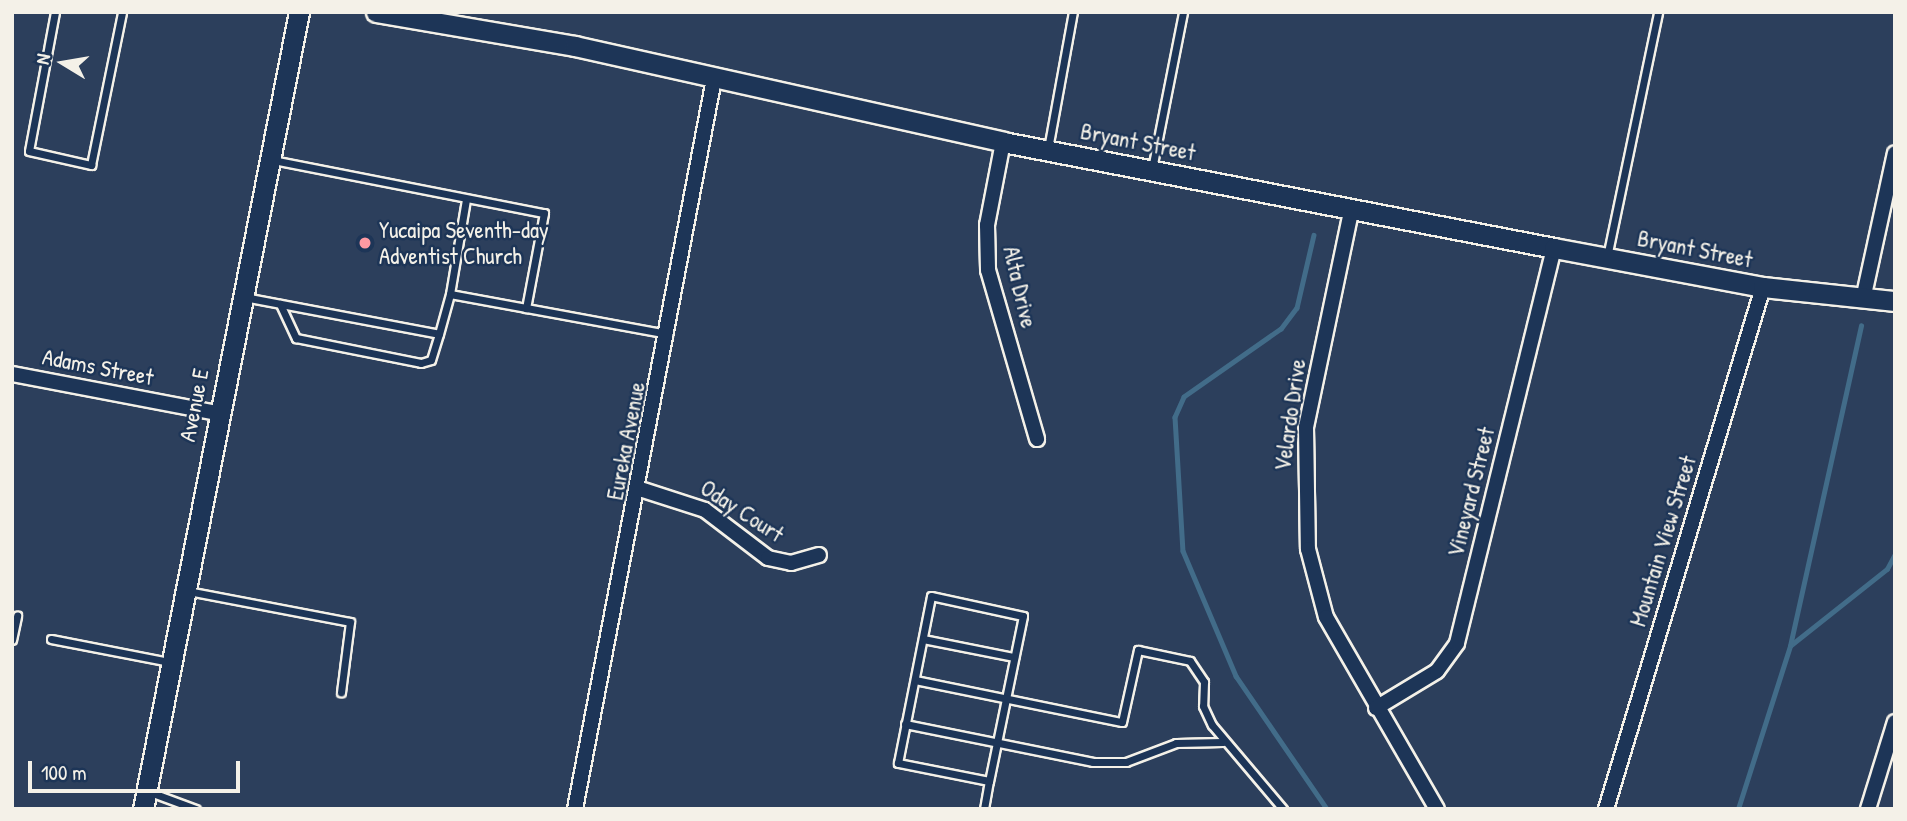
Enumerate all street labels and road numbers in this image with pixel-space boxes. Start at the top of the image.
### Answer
street label: Bryant Street [1078,117,1198,167]
street label: Bryant Street [1635,224,1755,274]
street label: Alta Drive [997,244,1043,330]
street label: Adams Street [40,343,156,391]
street label: Velardo Drive [1268,357,1312,473]
street label: Avenue E [173,366,215,444]
street label: Eureka Avenue [601,380,651,502]
street label: Vineyard Street [1442,424,1500,560]
street label: Mountain View Street [1624,452,1702,630]
street label: Oday Court [695,474,789,548]

